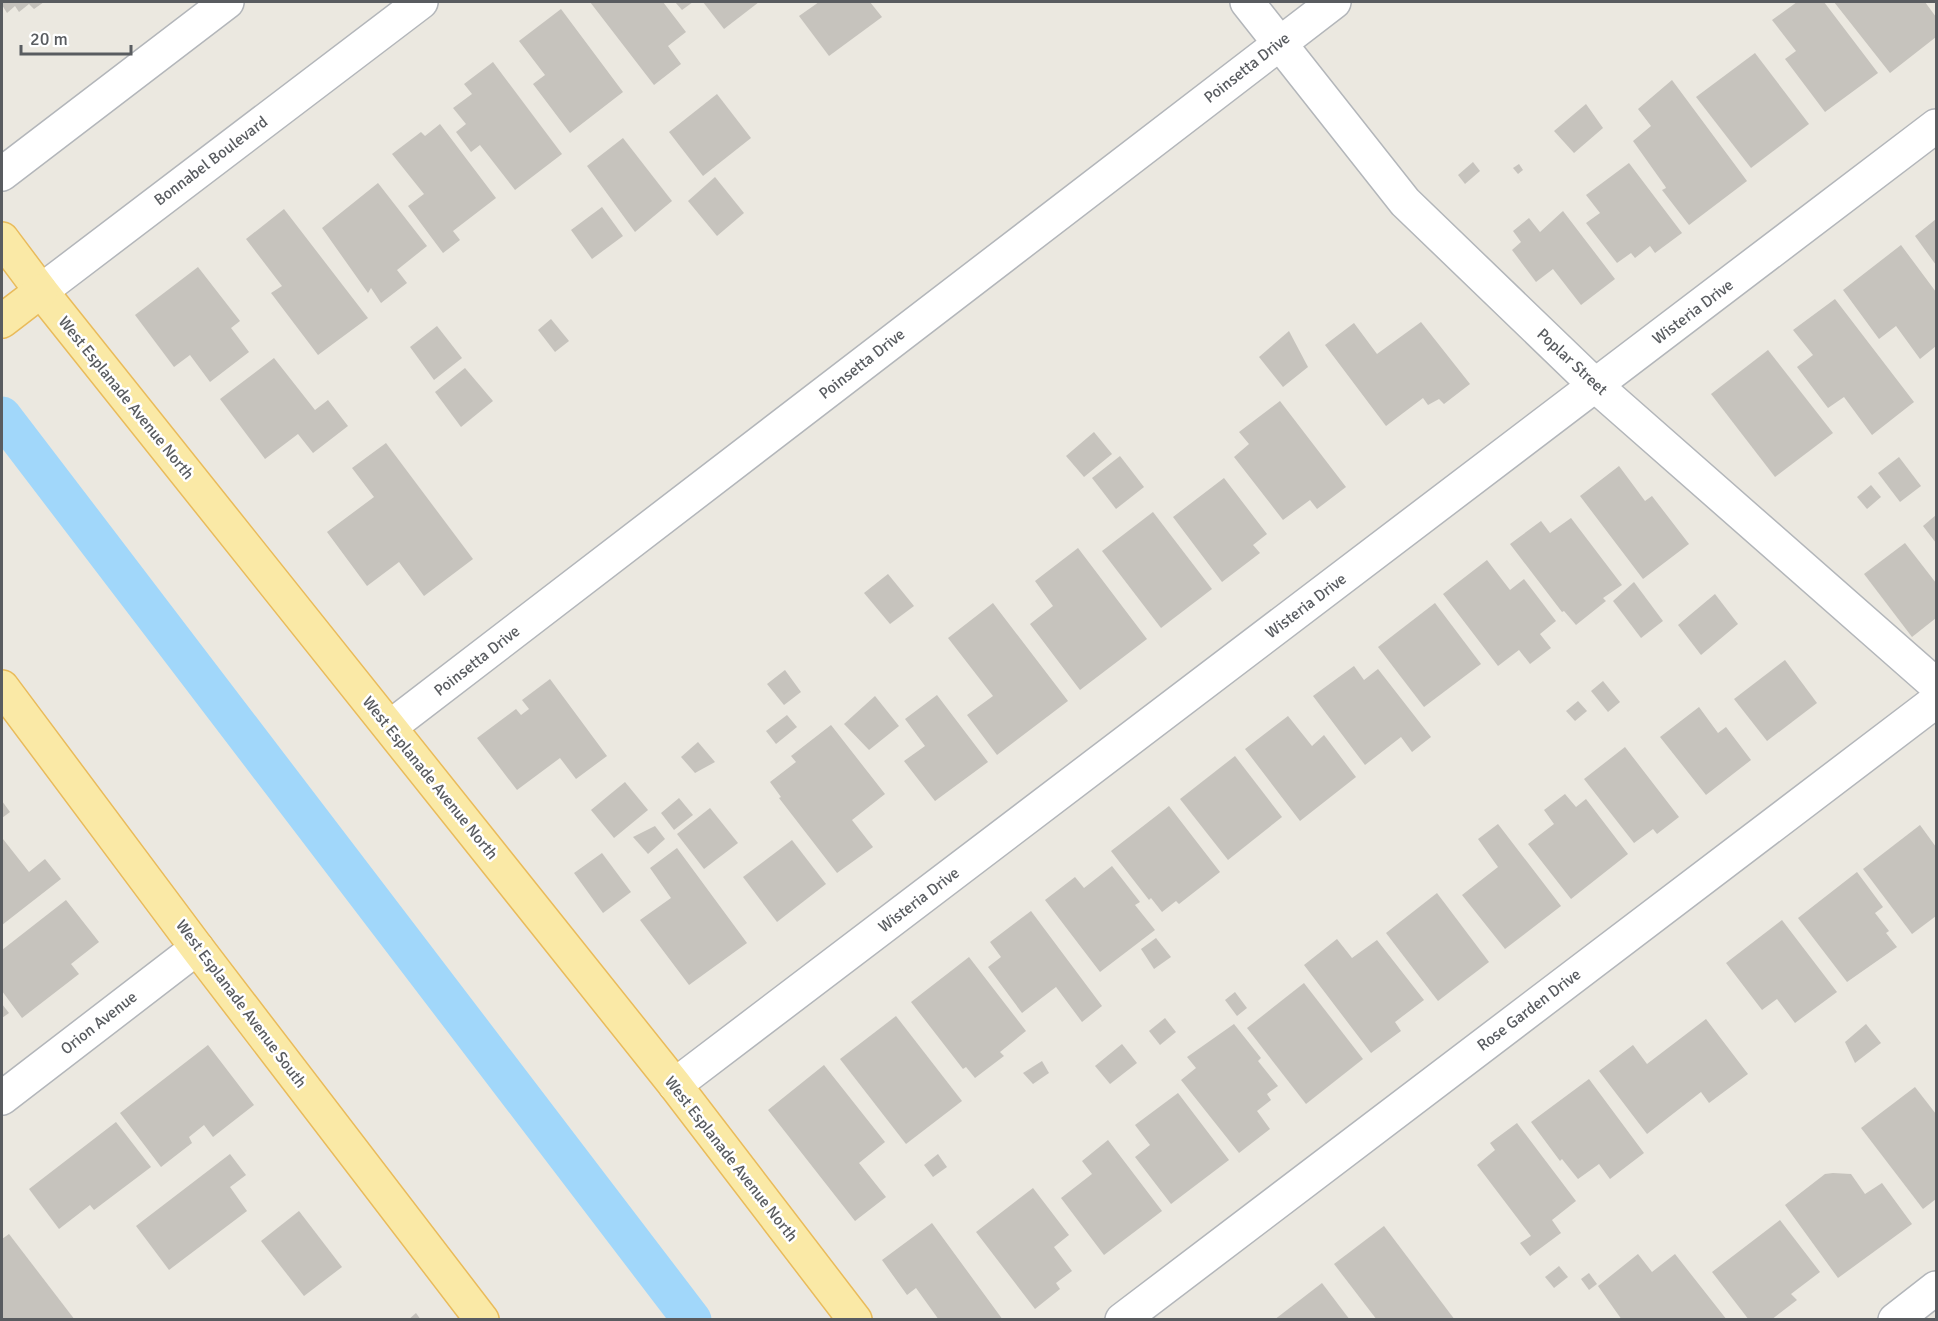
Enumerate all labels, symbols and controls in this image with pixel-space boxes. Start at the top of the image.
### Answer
scale bar [21,18,130,56]
text: 20 m [30,28,68,50]
street label: Poinsetta Drive [1200,28,1294,108]
street label: Bonnabel Boulevard [150,112,272,210]
street label: Wisteria Drive [1649,275,1737,349]
street label: West Esplanade Avenue North [54,312,198,484]
street label: Poinsetta Drive [815,324,909,404]
street label: Poplar Street [1532,324,1612,400]
street label: Wisteria Drive [1262,569,1350,643]
street label: Poinsetta Drive [430,621,524,701]
street label: West Esplanade Avenue North [358,692,502,864]
street label: Wisteria Drive [875,863,963,937]
street label: West Esplanade Avenue South [171,916,311,1092]
street label: Rose Garden Drive [1473,964,1585,1056]
street label: Orion Avenue [57,987,141,1059]
street label: West Esplanade Avenue North [660,1072,802,1246]

